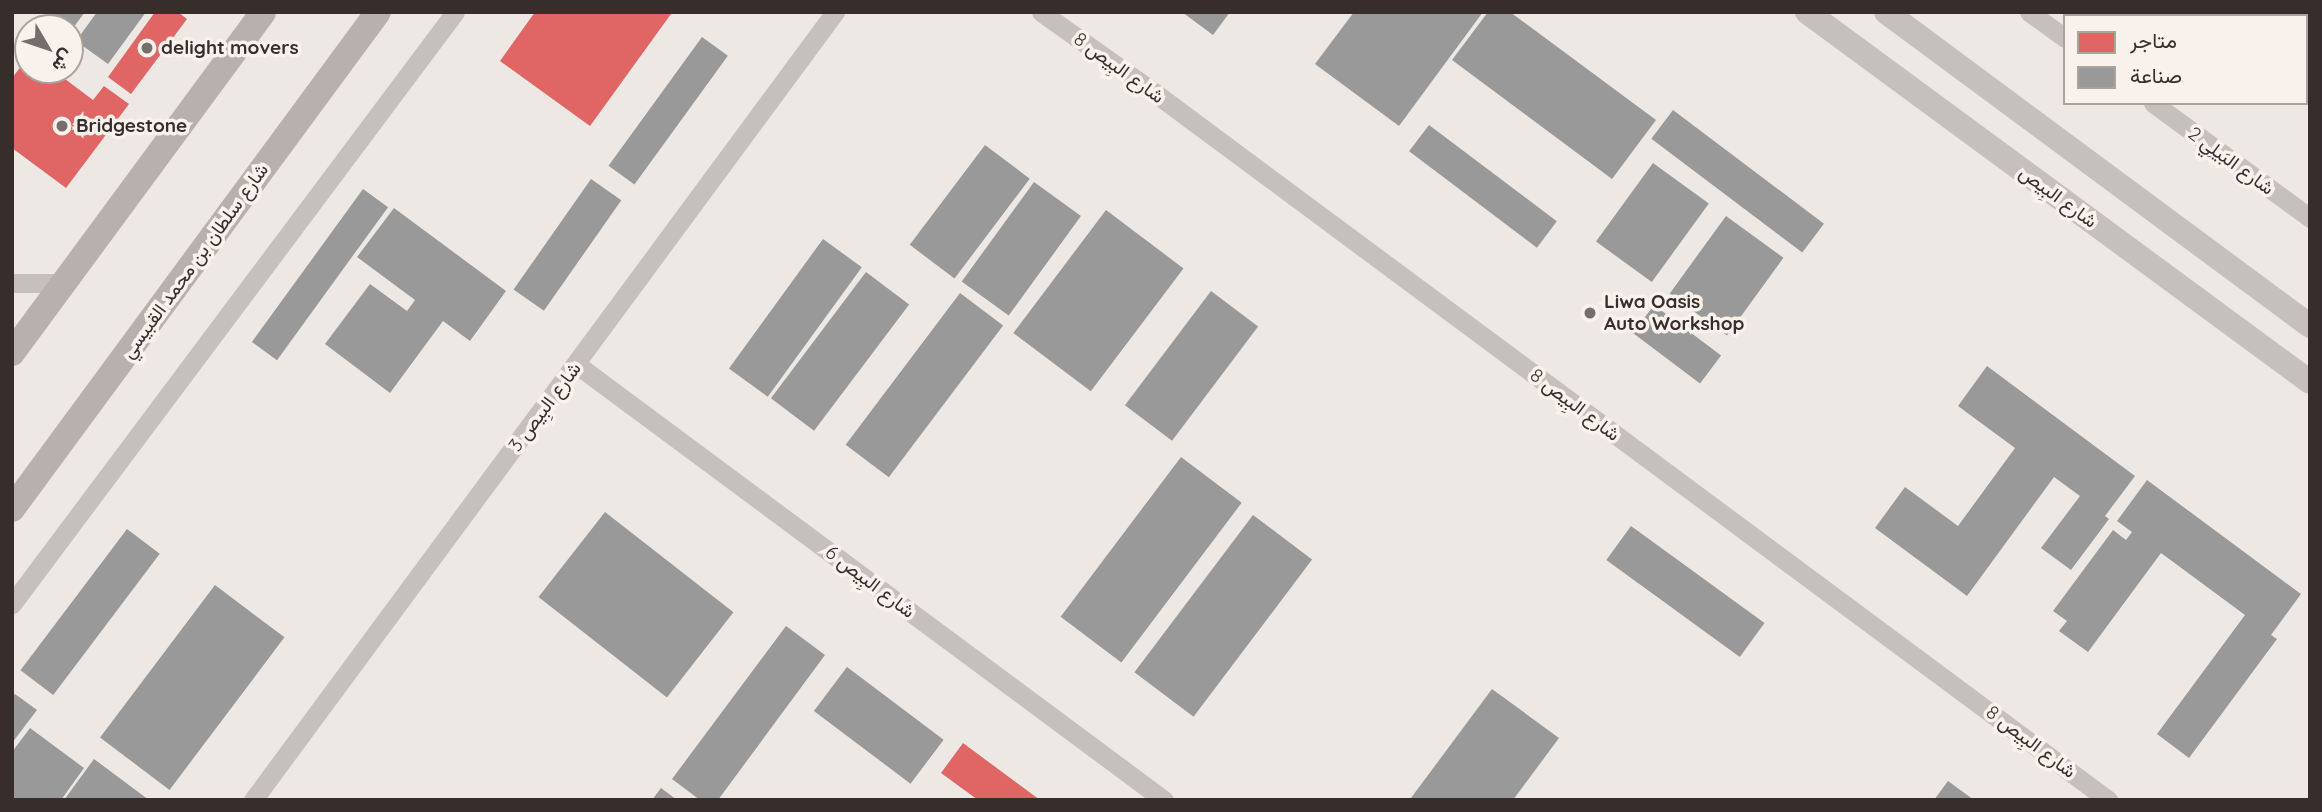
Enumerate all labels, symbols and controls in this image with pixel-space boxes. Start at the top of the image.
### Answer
north arrow [14,14,84,84]
legend [2063,14,2308,105]
text: متاجر [2130,27,2177,53]
street label: شارع البِيص 8 [1069,28,1169,108]
place label: delight movers [161,37,299,59]
marker: delight movers [139,40,155,56]
text: ش [47,45,80,77]
text: صناعة [2130,62,2182,88]
place label: Bridgestone [76,115,187,137]
marker: Bridgestone [54,118,70,134]
street label: شارع البَيلِي 2 [2184,122,2278,200]
street label: شارع سلطان بن محمد القبيسي [117,159,273,363]
street label: شارع البِيص [2015,161,2101,233]
place label: Liwa Oasis Auto Workshop [1604,291,1744,335]
marker: Liwa Oasis Auto Workshop [1582,305,1598,321]
street label: شارع البِيص 3 [504,358,586,456]
street label: شارع البِيص 8 [1526,364,1624,446]
street label: شارع البِيص 6 [821,541,919,623]
street label: شارع البِيص 8 [1982,701,2080,783]

